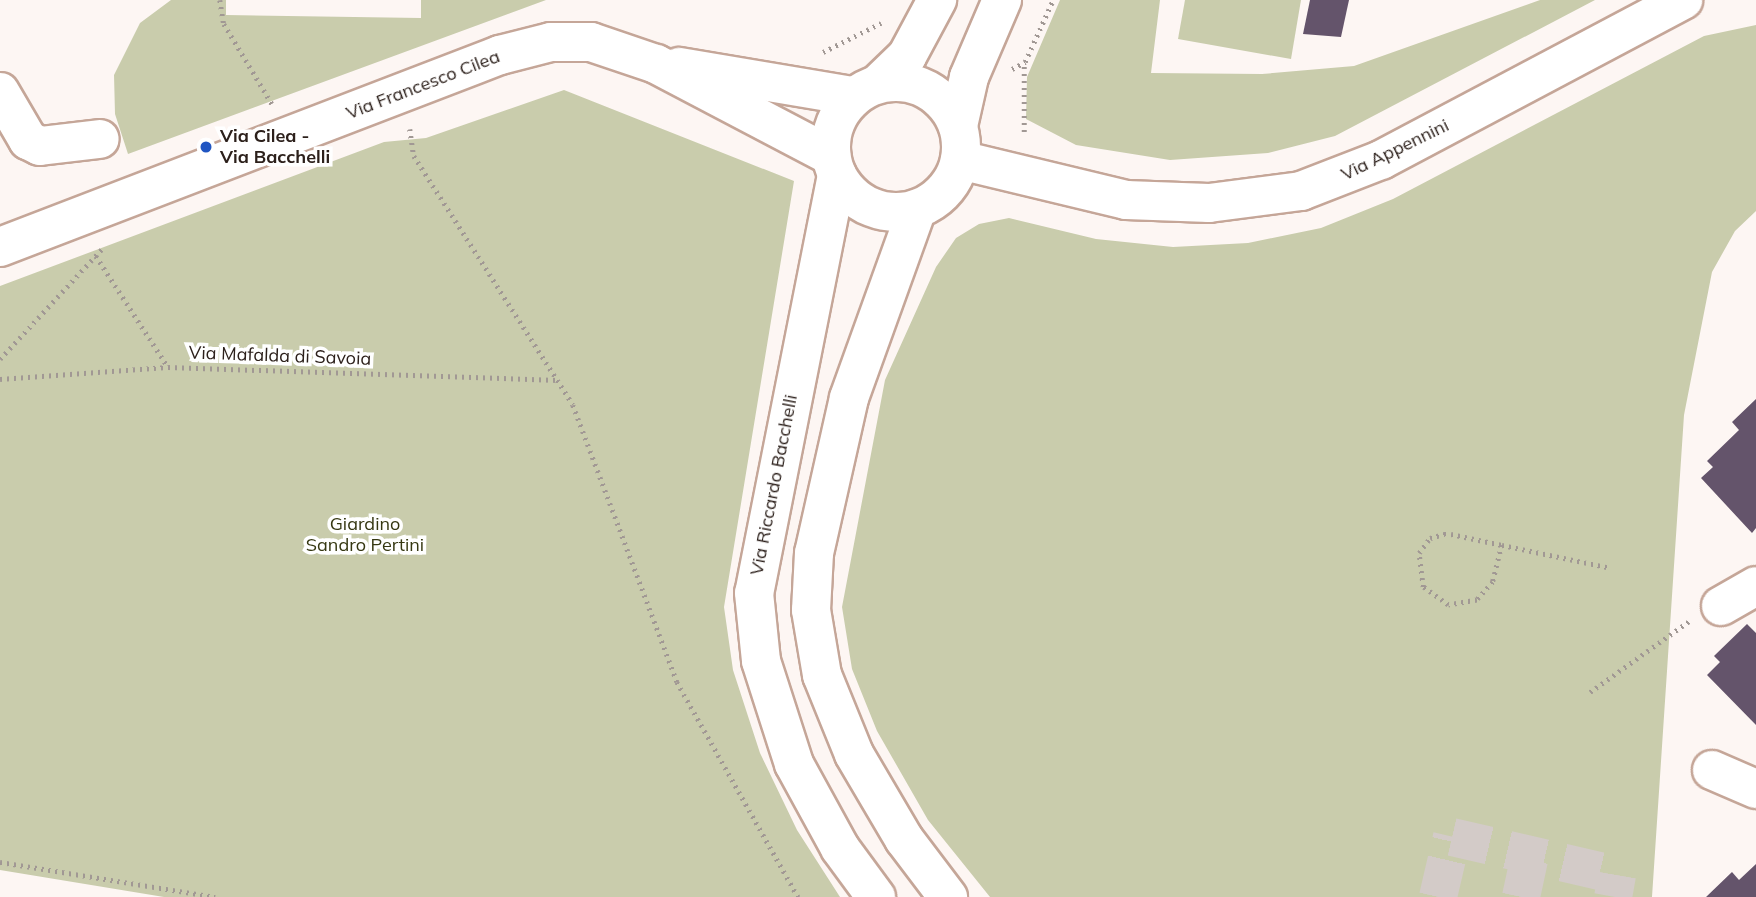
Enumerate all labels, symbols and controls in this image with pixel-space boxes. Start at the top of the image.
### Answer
street label: Via Francesco Cilea [343,46,503,124]
street label: Via Appennini [1338,115,1452,185]
place label: Via Cilea - Via Bacchelli [220,126,330,168]
marker: Via Cilea - Via Bacchelli [198,139,214,155]
street label: Via Mafalda di Savoia [188,342,372,370]
street label: Via Riccardo Bacchelli [746,393,802,577]
park label: Giardino Sandro Pertini [306,514,424,556]

